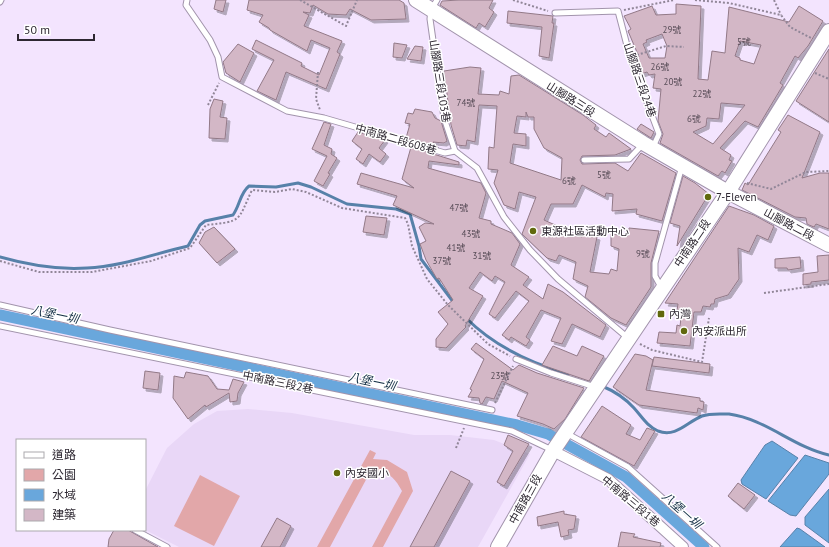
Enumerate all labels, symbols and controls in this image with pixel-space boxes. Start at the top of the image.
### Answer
scale bar [18,16,94,42]
text: 50 m [24,22,50,37]
house number: 29號 [663,24,681,35]
house number: 5號 [737,36,751,47]
street label: 山腳路三段103巷 [427,38,453,124]
street label: 山腳路三段24巷 [621,41,659,119]
house number: 26號 [651,61,669,72]
house number: 20號 [664,76,682,87]
street label: 山腳路三段 [544,78,598,120]
house number: 22號 [693,88,711,99]
house number: 74號 [457,97,475,108]
house number: 6號 [687,113,701,124]
street label: 中南路二段608巷 [354,121,438,157]
house number: 5號 [597,169,611,180]
house number: 6號 [562,175,576,186]
place label: 7-Eleven [716,190,757,204]
marker: 7-Eleven [703,192,713,202]
house number: 47號 [450,202,468,213]
street label: 山腳路二段 [761,205,817,243]
street label: 中南路二段 [671,216,713,270]
place label: 東源社區活動中心 [541,224,629,238]
marker: 東源社區活動中心 [528,226,538,236]
house number: 43號 [462,228,480,239]
house number: 41號 [447,242,465,253]
house number: 9號 [636,248,650,259]
house number: 31號 [473,250,491,261]
house number: 37號 [433,255,451,266]
water label: 八堡一圳 [30,302,82,327]
place label: 內灣 [669,307,691,321]
marker: 內灣 [656,309,666,319]
place label: 內安派出所 [692,324,747,338]
marker: 內安派出所 [679,326,689,336]
street label: 中南路三段2巷 [241,368,315,396]
water label: 八堡一圳 [347,369,399,394]
house number: 23號 [491,370,509,381]
legend [16,439,146,531]
text: 道路 [52,447,76,462]
place label: 內安國小 [345,466,389,480]
text: 公園 [52,467,76,482]
marker: 內安國小 [332,468,342,478]
street label: 中南路三段 [506,472,544,526]
street label: 中南路三段1巷 [599,472,663,530]
text: 水域 [52,487,76,502]
water label: 八堡一圳 [659,488,706,533]
text: 建築 [52,507,76,522]

